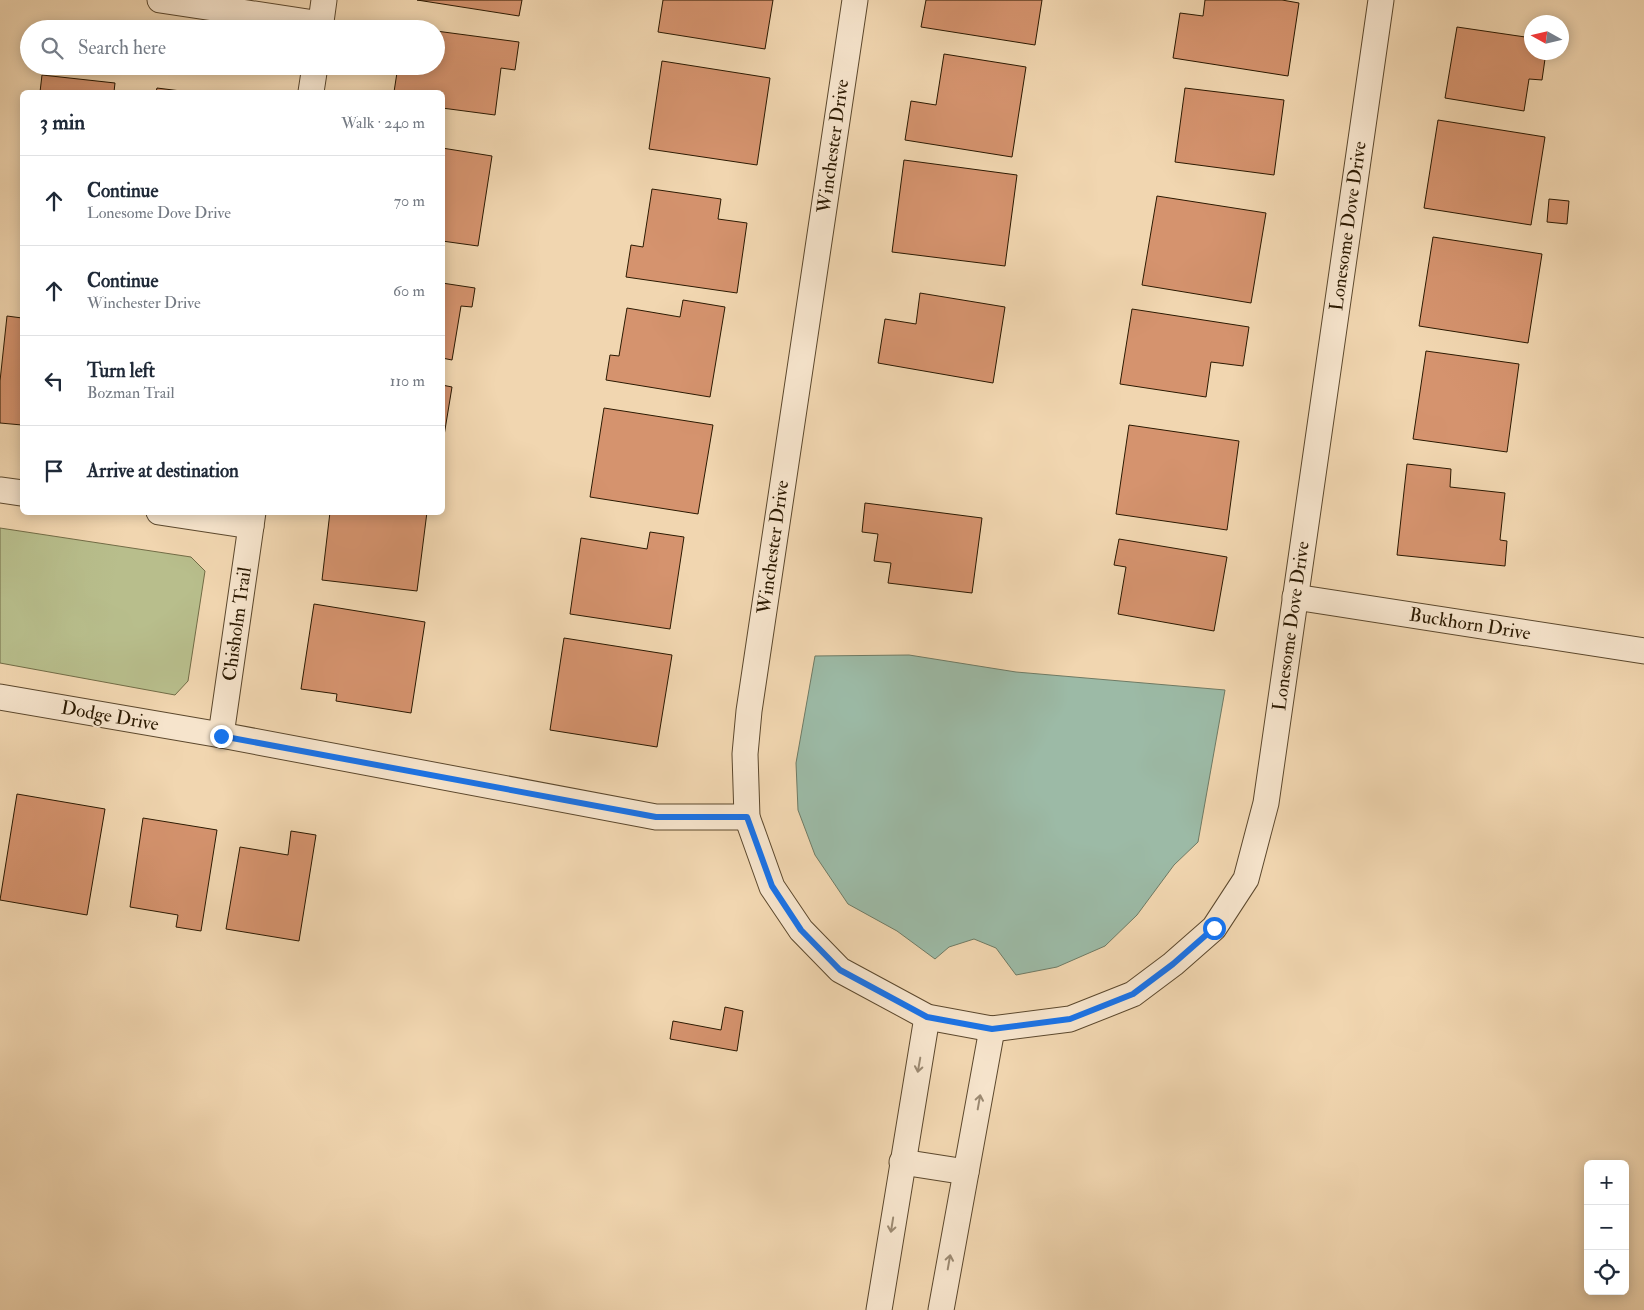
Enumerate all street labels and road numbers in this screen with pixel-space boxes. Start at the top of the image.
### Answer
street label: Winchester Drive [812,77,854,215]
street label: Lonesome Dove Drive [1324,140,1372,312]
street label: Winchester Drive [752,478,794,616]
street label: Lonesome Dove Drive [1267,540,1315,712]
street label: Chisholm Trail [217,565,257,683]
street label: Buckhorn Drive [1408,603,1532,645]
street label: Dodge Drive [59,696,161,736]

